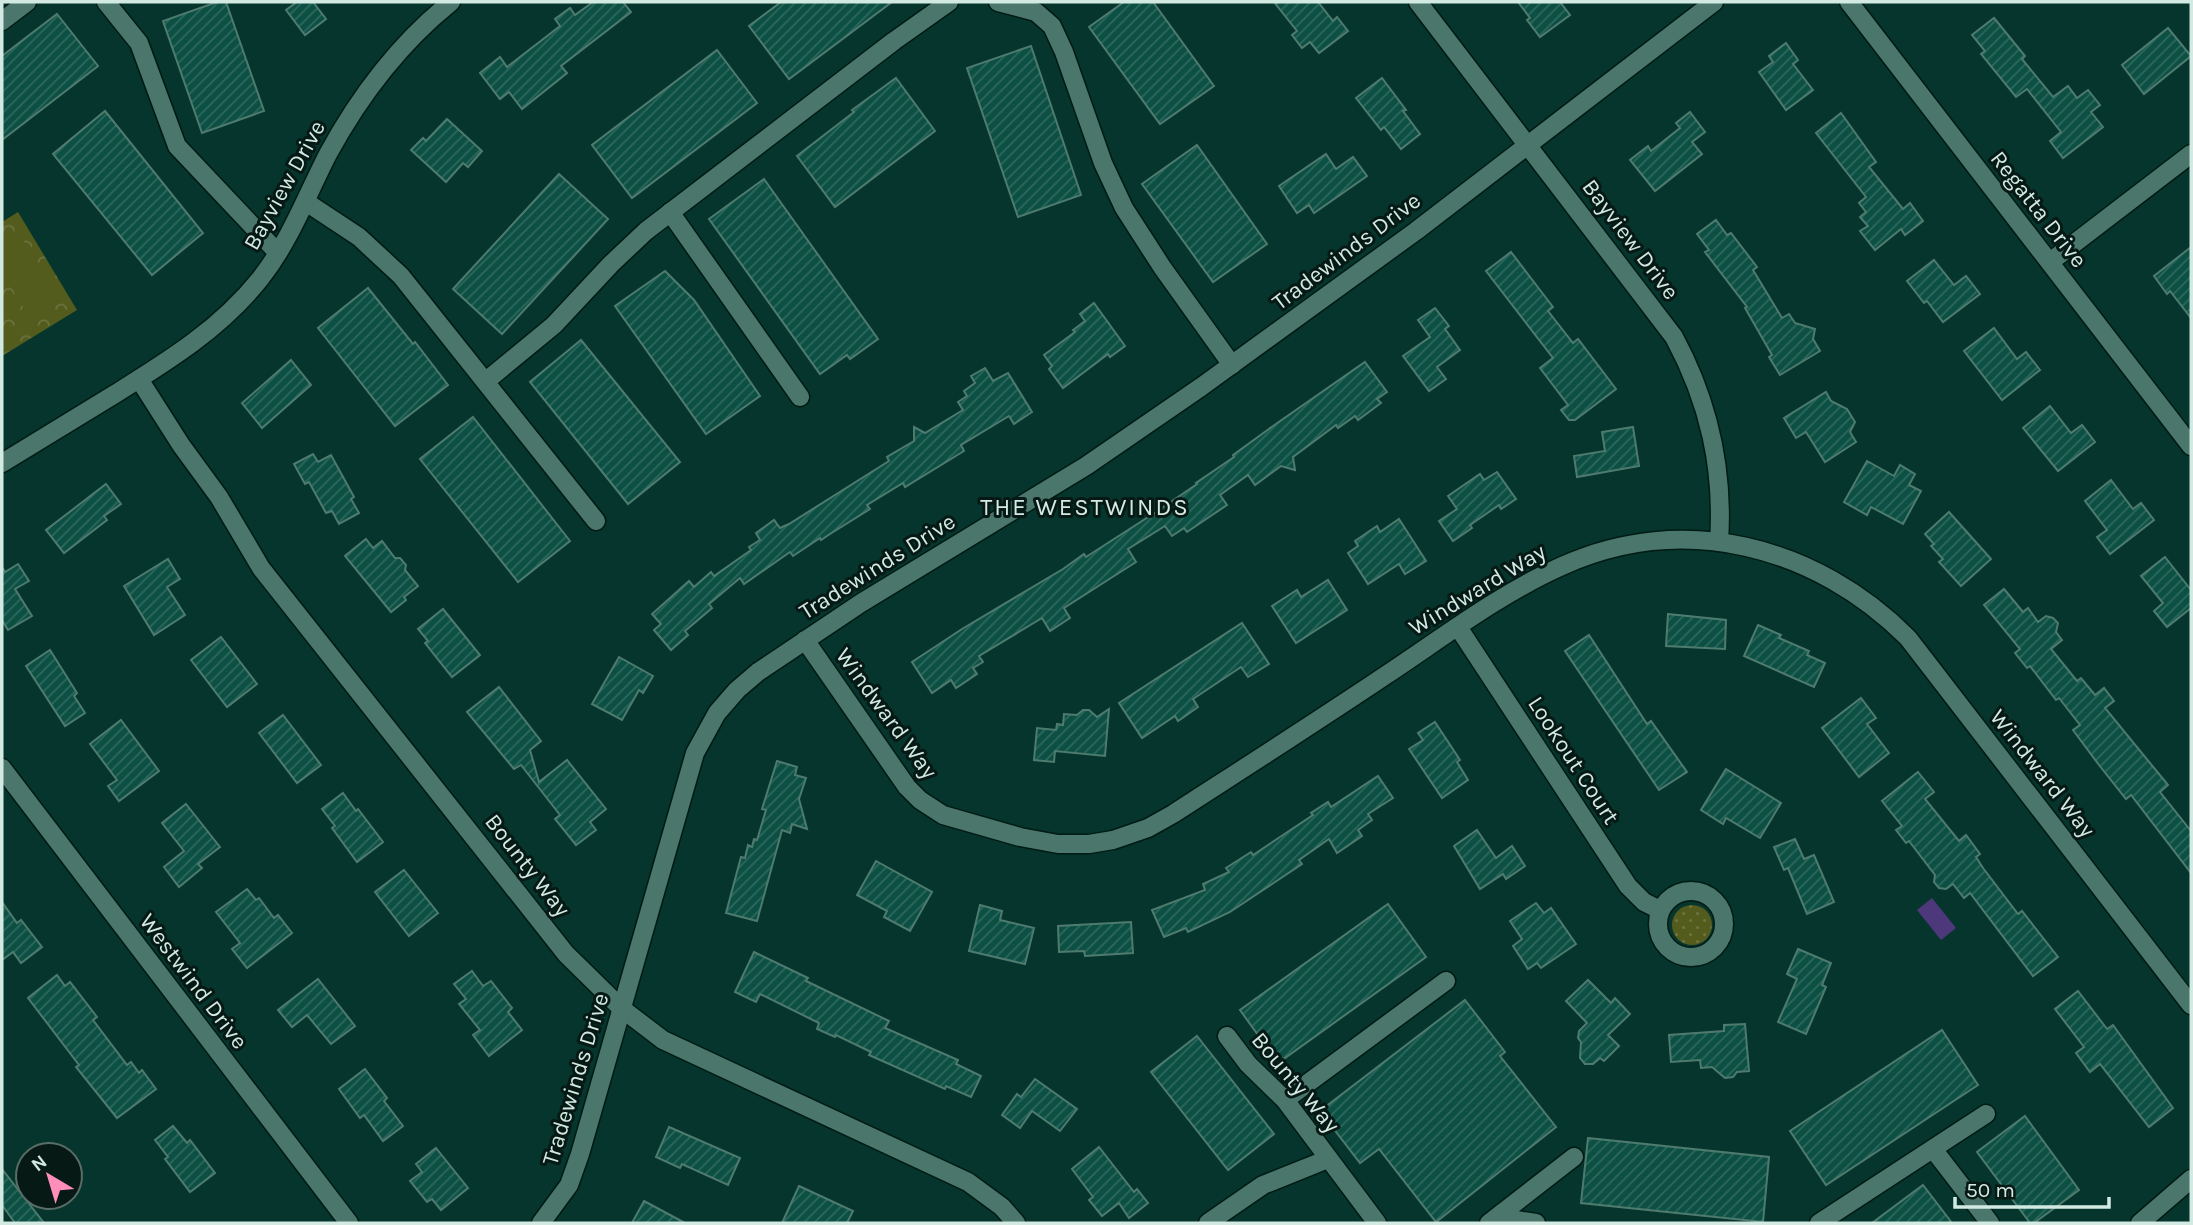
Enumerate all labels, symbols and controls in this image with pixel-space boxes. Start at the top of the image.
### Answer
street label: Bayview Drive [238,116,331,255]
street label: Regatta Drive [1985,146,2093,273]
street label: Bayview Drive [1577,174,1685,305]
street label: Tradewinds Drive [1267,187,1426,316]
district label: THE WESTWINDS [980,493,1190,521]
street label: Tradewinds Drive [794,508,960,625]
street label: Windward Way [1404,538,1551,641]
street label: Windward Way [830,643,943,784]
street label: Lookout Court [1522,691,1625,830]
street label: Windward Way [1984,704,2101,843]
street label: Bounty Way [479,809,576,922]
street label: Westwind Drive [134,908,253,1054]
street label: Tradewinds Drive [536,990,614,1168]
street label: Bounty Way [1246,1027,1346,1138]
north arrow [14,1141,84,1211]
text: N [27,1151,51,1176]
scale bar [1955,1166,2109,1210]
text: 50 m [1966,1178,2015,1202]

